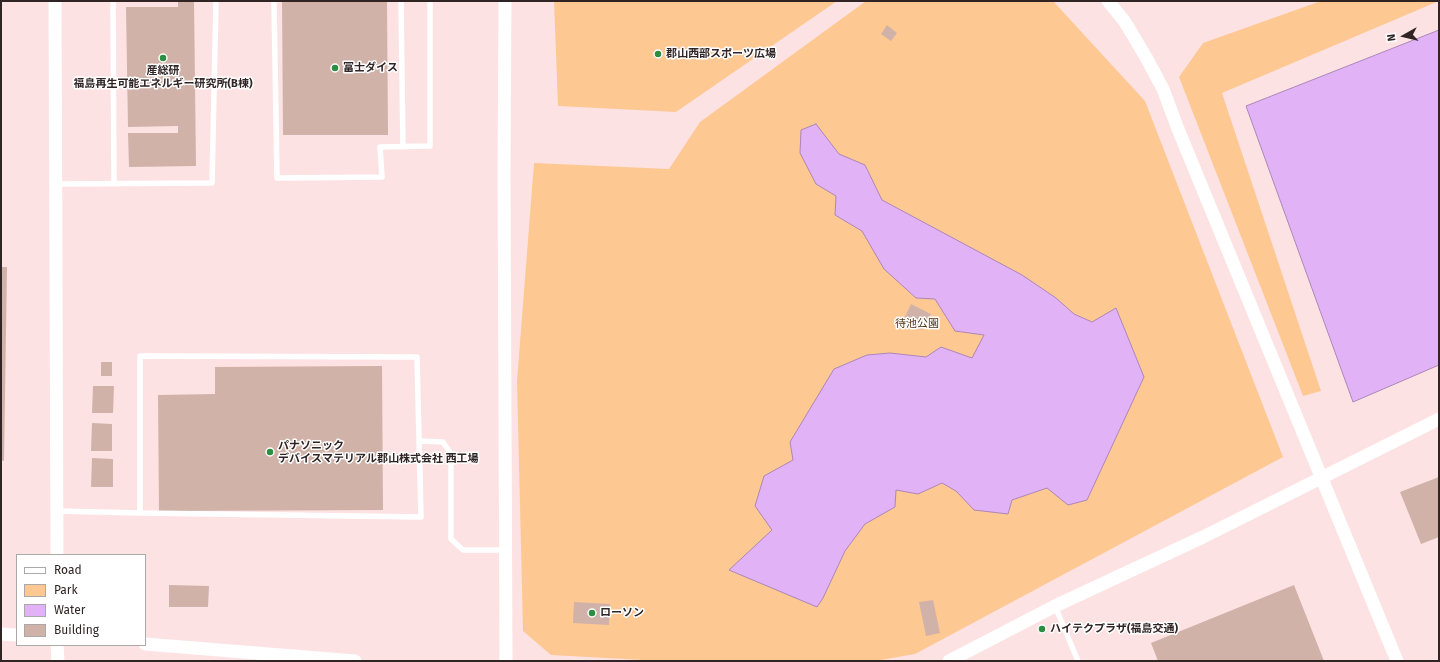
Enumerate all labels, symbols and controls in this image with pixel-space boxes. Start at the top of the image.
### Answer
north arrow [1384,16,1424,56]
text: N [1385,33,1399,42]
place label: 郡山西部スポーツ広場 [666,47,776,61]
marker: 郡山西部スポーツ広場 [653,49,663,59]
marker: 産総研 福島再生可能エネルギー研究所(B棟) [158,53,168,63]
place label: 冨士ダイス [343,61,398,75]
marker: 冨士ダイス [330,63,340,73]
place label: 産総研 福島再生可能エネルギー研究所(B棟) [74,64,252,90]
park label: 待池公園 [895,317,939,331]
place label: パナソニック デバイスマテリアル郡山株式会社 西工場 [278,439,479,465]
marker: パナソニック デバイスマテリアル郡山株式会社 西工場 [265,447,275,457]
legend [16,554,146,646]
text: Road [54,563,82,577]
text: Park [54,583,78,597]
text: Water [54,603,85,617]
place label: ローソン [600,606,644,620]
marker: ローソン [587,608,597,618]
place label: ハイテクプラザ(福島交通) [1050,622,1178,636]
text: Building [54,623,99,637]
marker: ハイテクプラザ(福島交通) [1037,624,1047,634]

